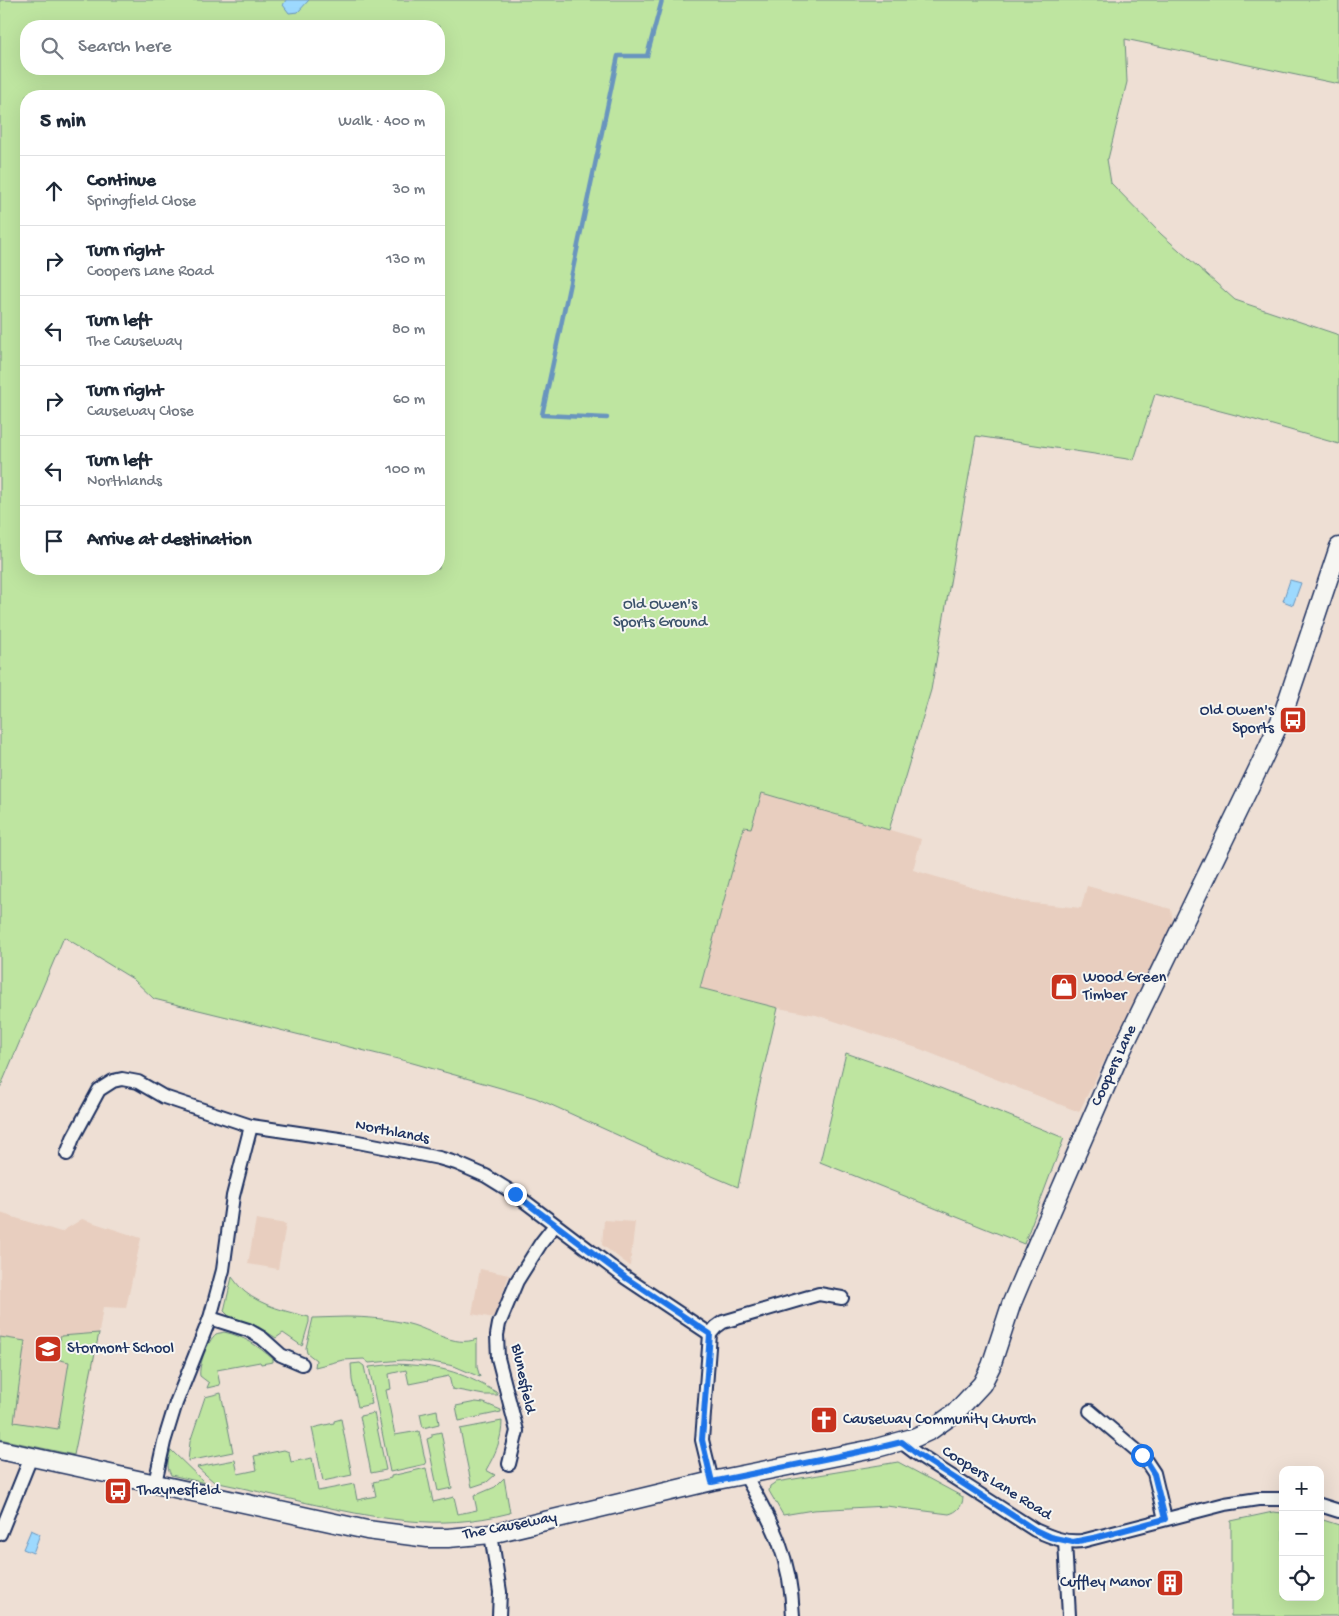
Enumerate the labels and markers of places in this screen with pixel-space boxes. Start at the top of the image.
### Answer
place label: Old Owen's Sports [1200,702,1275,739]
bus stop icon: Old Owen's Sports [1278,705,1308,735]
place label: Wood Green Timber [1082,969,1167,1006]
shop icon: Wood Green Timber [1049,972,1079,1002]
school or university icon: Stormont School [33,1334,63,1364]
place label: Stormont School [67,1340,174,1359]
church icon: Causeway Community Church [809,1405,839,1435]
place label: Causeway Community Church [843,1411,1037,1430]
bus stop icon: Thaynesfield [103,1476,133,1506]
place label: Thaynesfield [136,1482,221,1501]
building icon: Cuffley Manor [1155,1568,1185,1598]
place label: Cuffley Manor [1060,1574,1152,1593]

